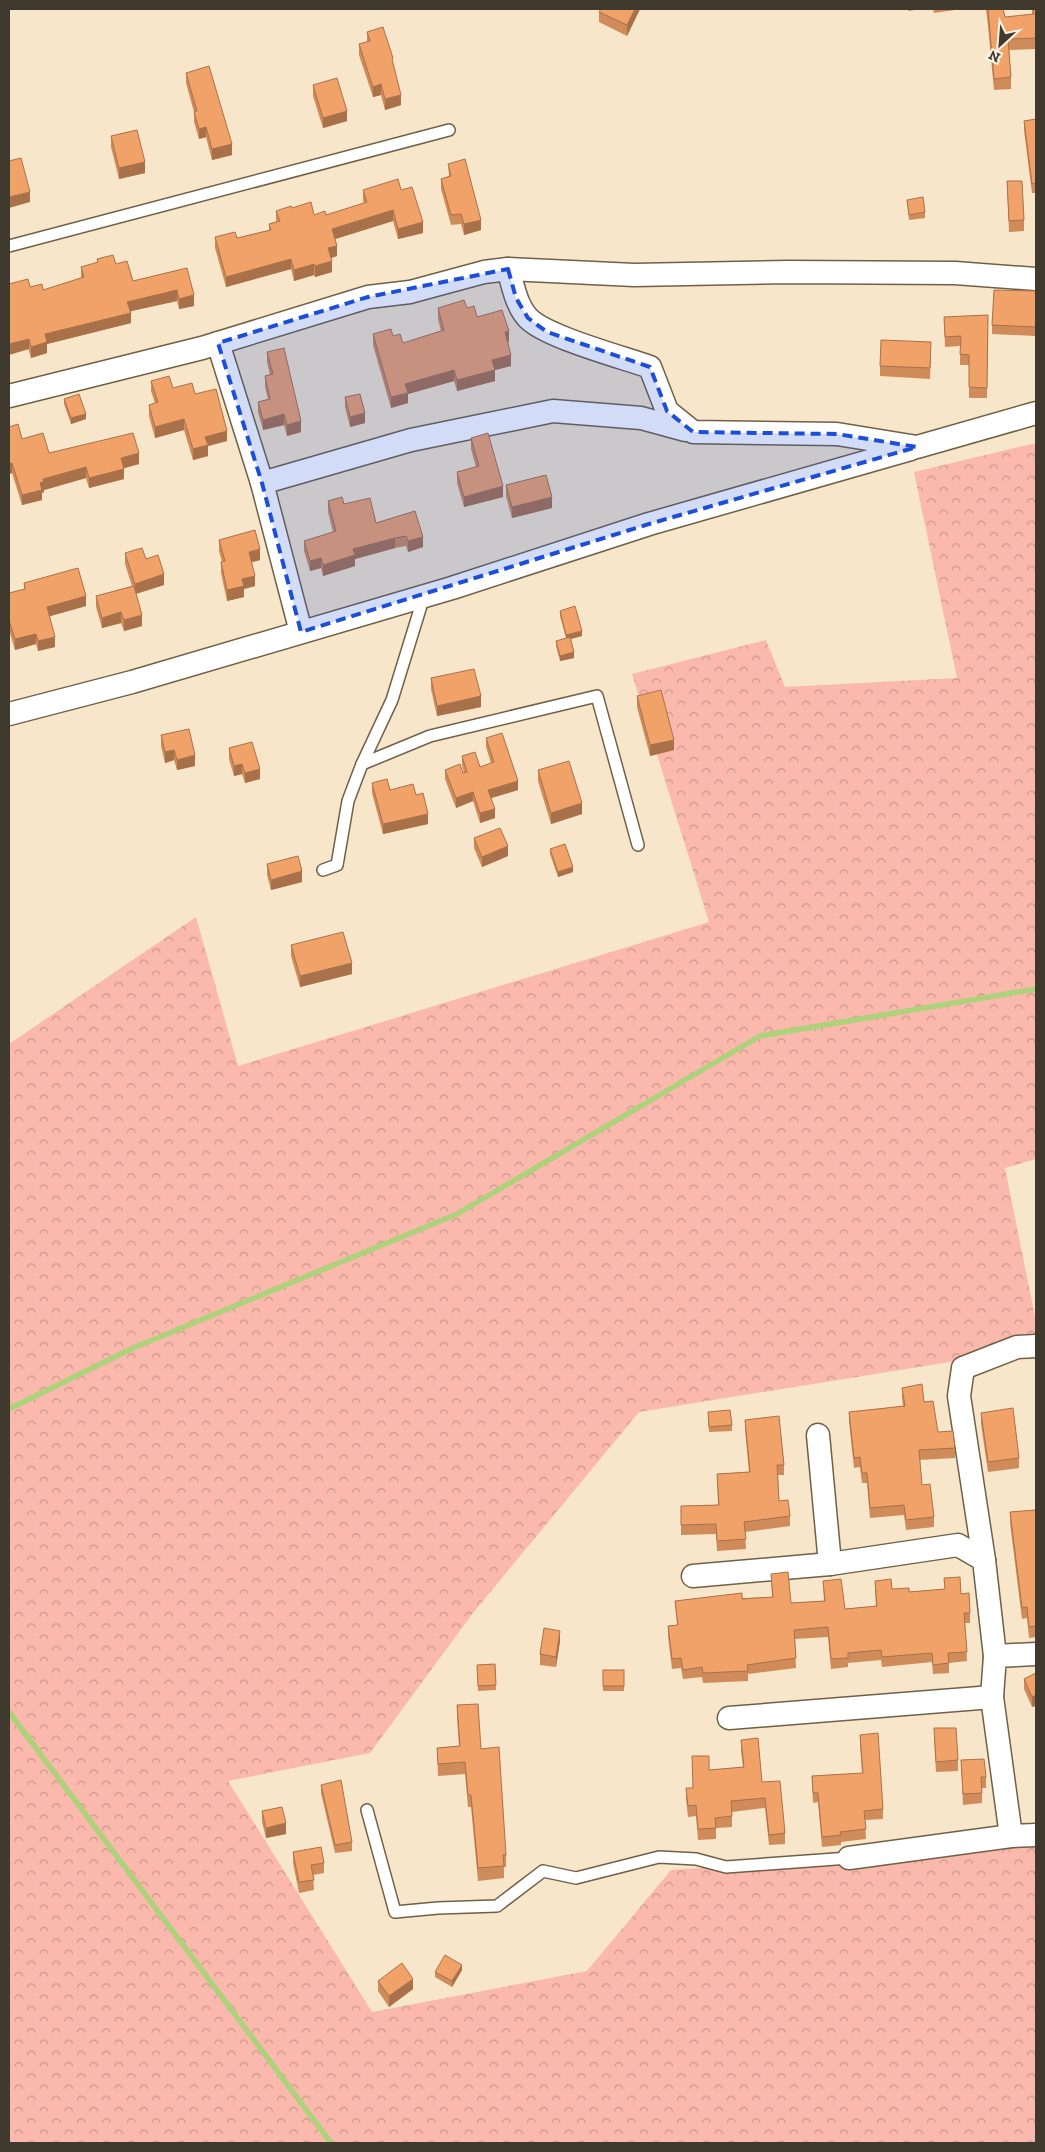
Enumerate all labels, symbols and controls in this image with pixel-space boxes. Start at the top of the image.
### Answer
north arrow [975,20,1025,70]
text: N [986,46,1003,66]

